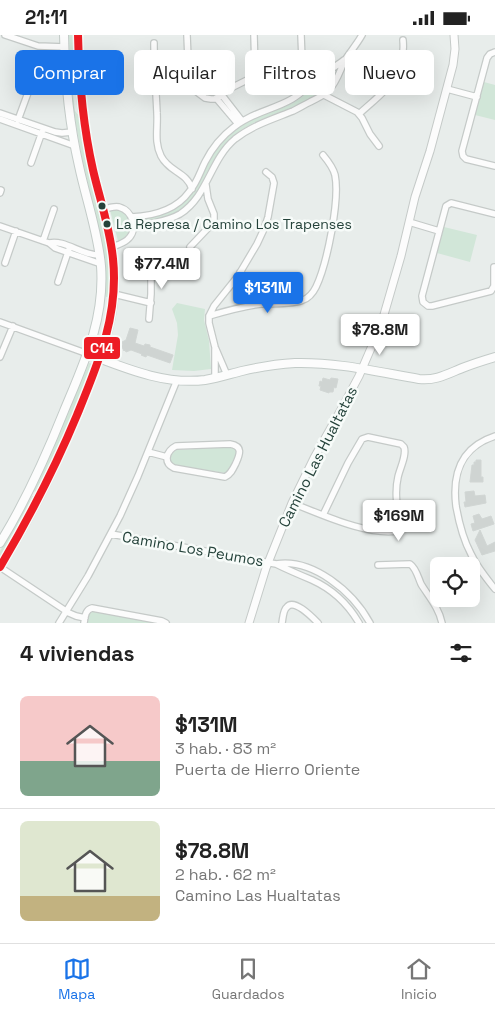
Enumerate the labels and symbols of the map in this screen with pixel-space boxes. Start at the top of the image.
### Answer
unlabelled marker [97,201,107,211]
place label: La Represa / Camino Los Trapenses [116,215,352,233]
marker: La Represa / Camino Los Trapenses [102,219,112,229]
pin: $77.4M [121,247,203,290]
pin: $131M [233,271,303,314]
pin: $78.8M [339,313,421,356]
line badge: C14 [83,336,121,360]
text: C14 [90,339,114,357]
street label: Camino Las Hualtatas [274,383,361,530]
pin: $169M [364,499,434,542]
street label: Camino Los Peumos [121,527,265,570]

